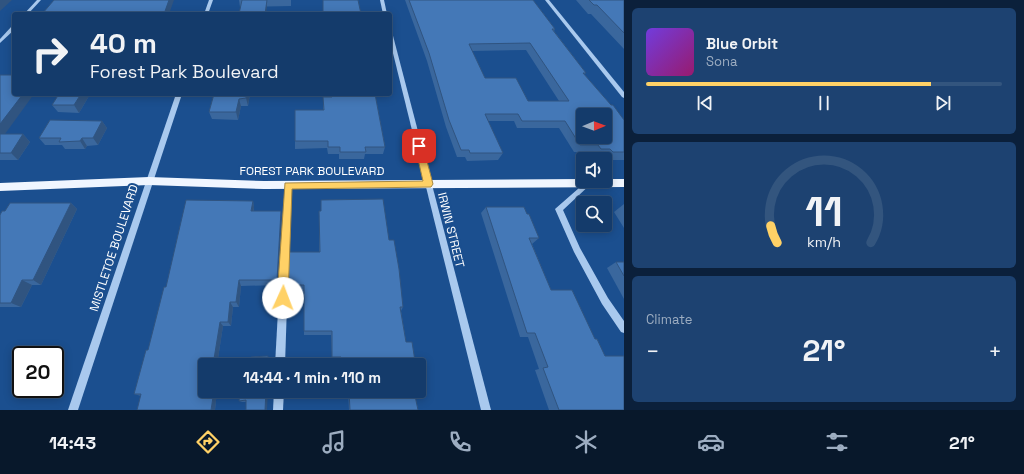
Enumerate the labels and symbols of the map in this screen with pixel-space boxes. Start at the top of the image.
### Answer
north arrow [576,108,612,144]
pin [402,129,436,163]
street label: FOREST PARK BOULEVARD [240,163,384,179]
street label: MISTLETOE BOULEVARD [86,183,142,313]
street label: IRWIN STREET [434,191,468,269]
position arrow [262,277,304,319]
speed limit sign: 20 [12,346,64,398]

